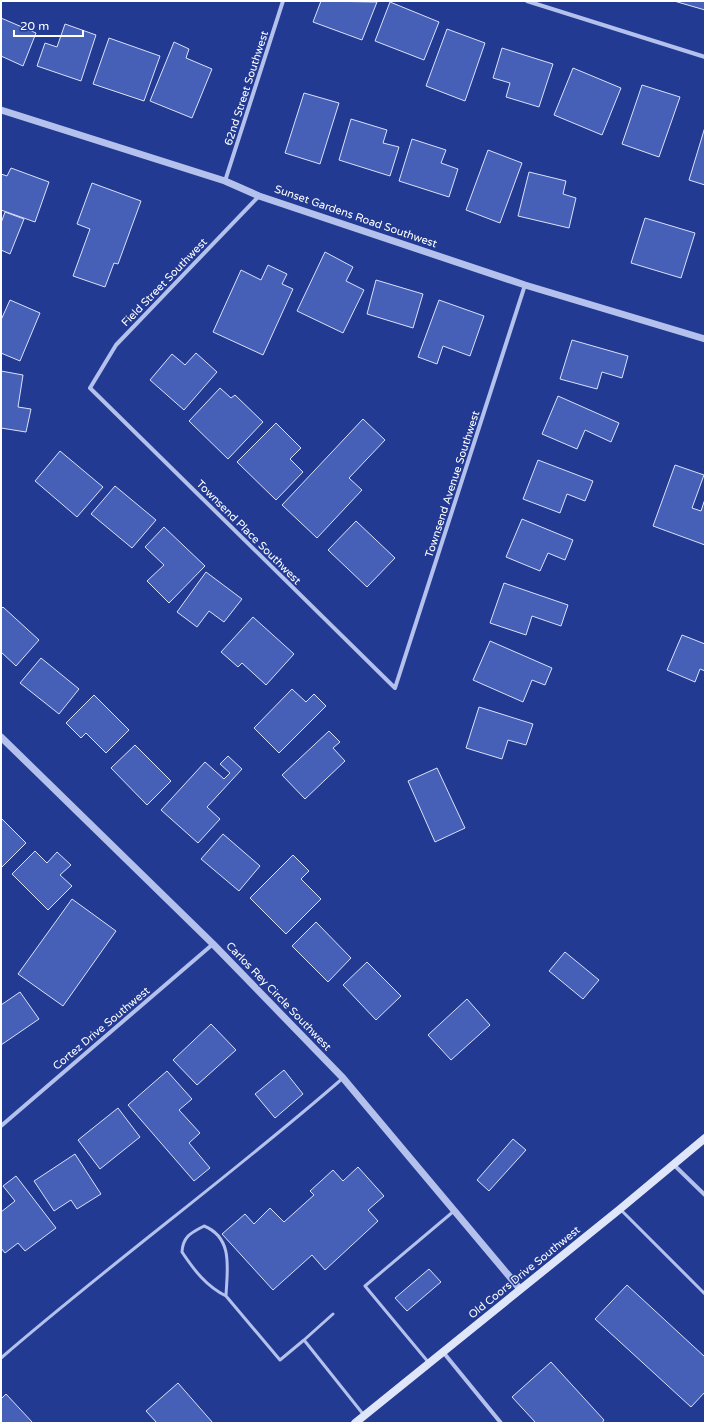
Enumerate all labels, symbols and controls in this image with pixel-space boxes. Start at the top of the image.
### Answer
scale bar [14,12,83,38]
text: 20 m [20,19,49,33]
street label: 62nd Street Southwest [222,29,271,147]
street label: Sunset Gardens Road Southwest [273,182,439,250]
street label: Field Street Southwest [119,236,210,329]
street label: Townsend Avenue Southwest [423,409,482,559]
street label: Townsend Place Southwest [194,477,304,587]
street label: Carlos Rey Circle Southwest [223,939,334,1053]
street label: Cortez Drive Southwest [50,984,152,1073]
street label: Old Coors Drive Southwest [466,1223,583,1321]

